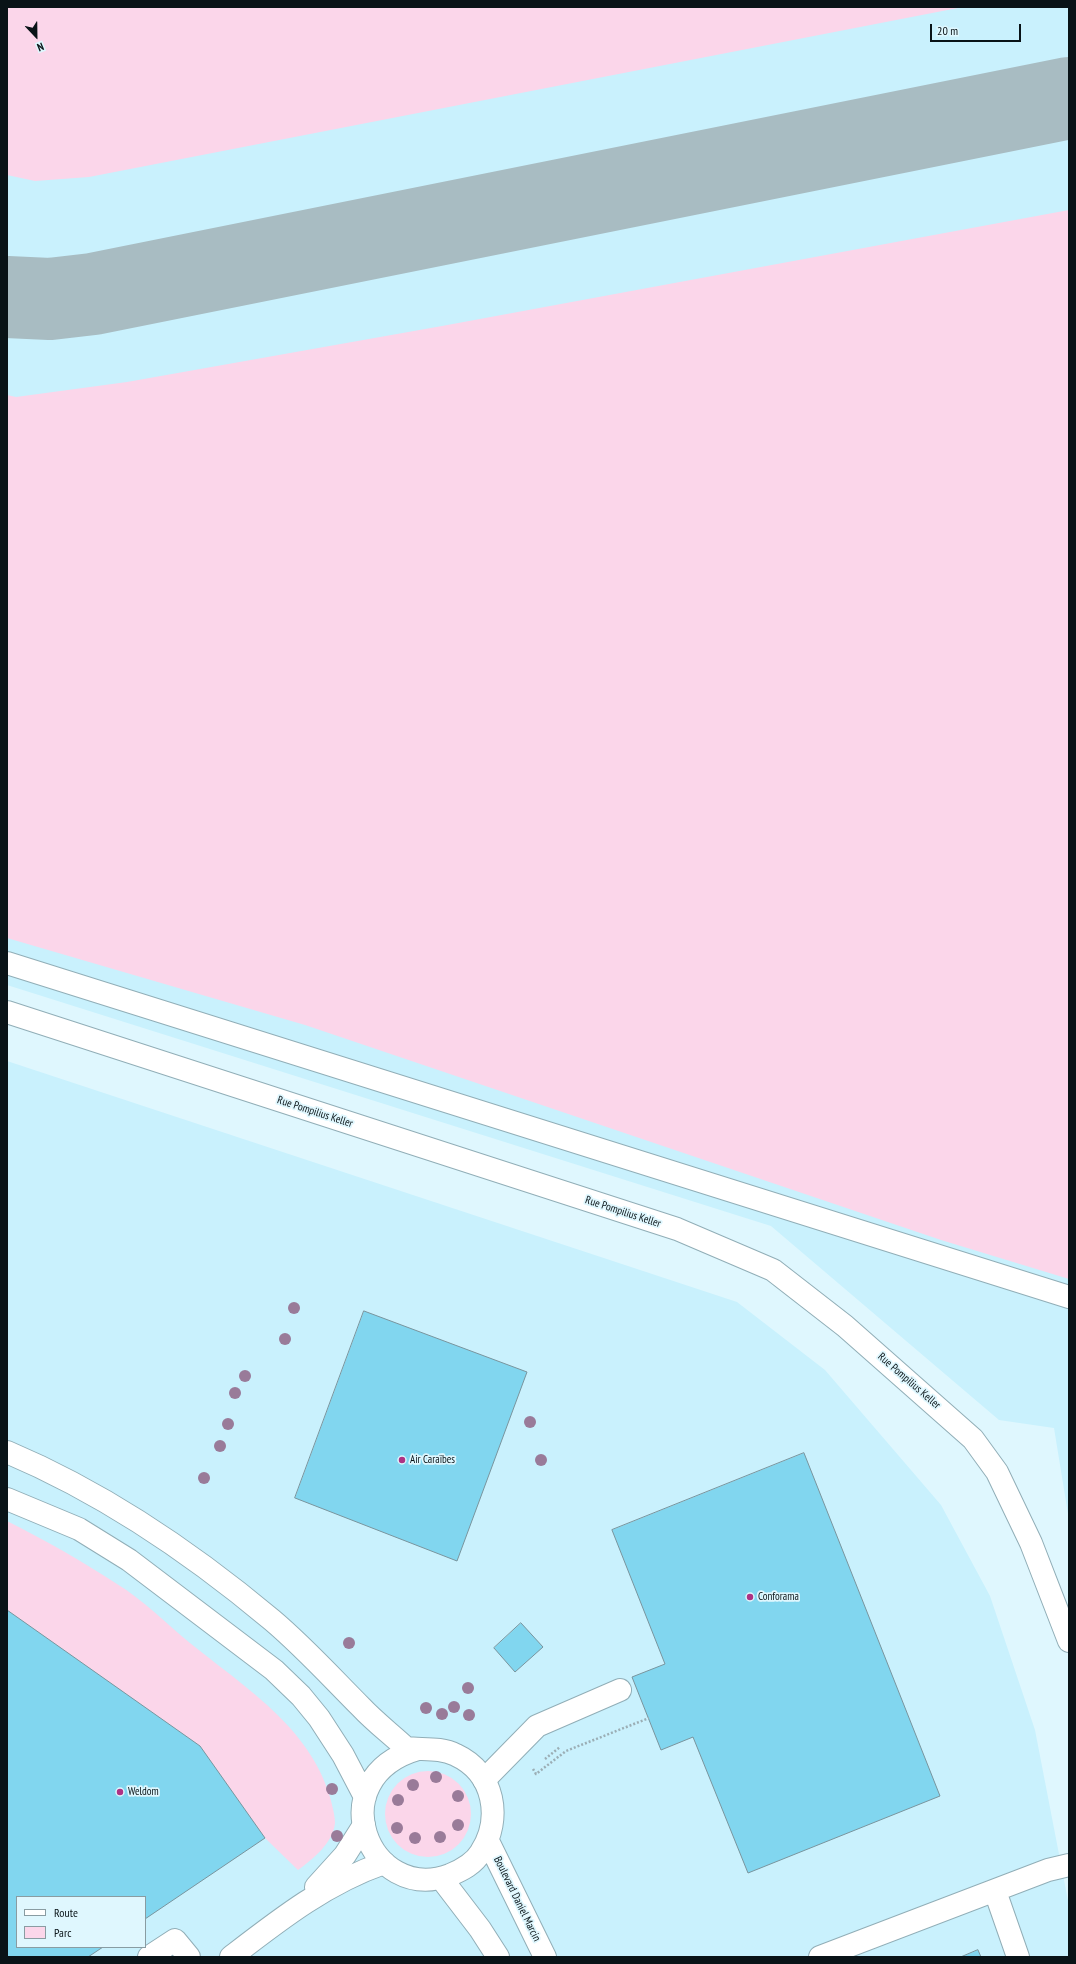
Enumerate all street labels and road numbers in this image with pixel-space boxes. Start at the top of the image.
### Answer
street label: Rue Pompilius Keller [276,1094,354,1130]
street label: Rue Pompilius Keller [584,1194,662,1230]
street label: Rue Pompilius Keller [875,1350,943,1412]
street label: Boulevard Daniel Marcin [491,1854,543,1944]

